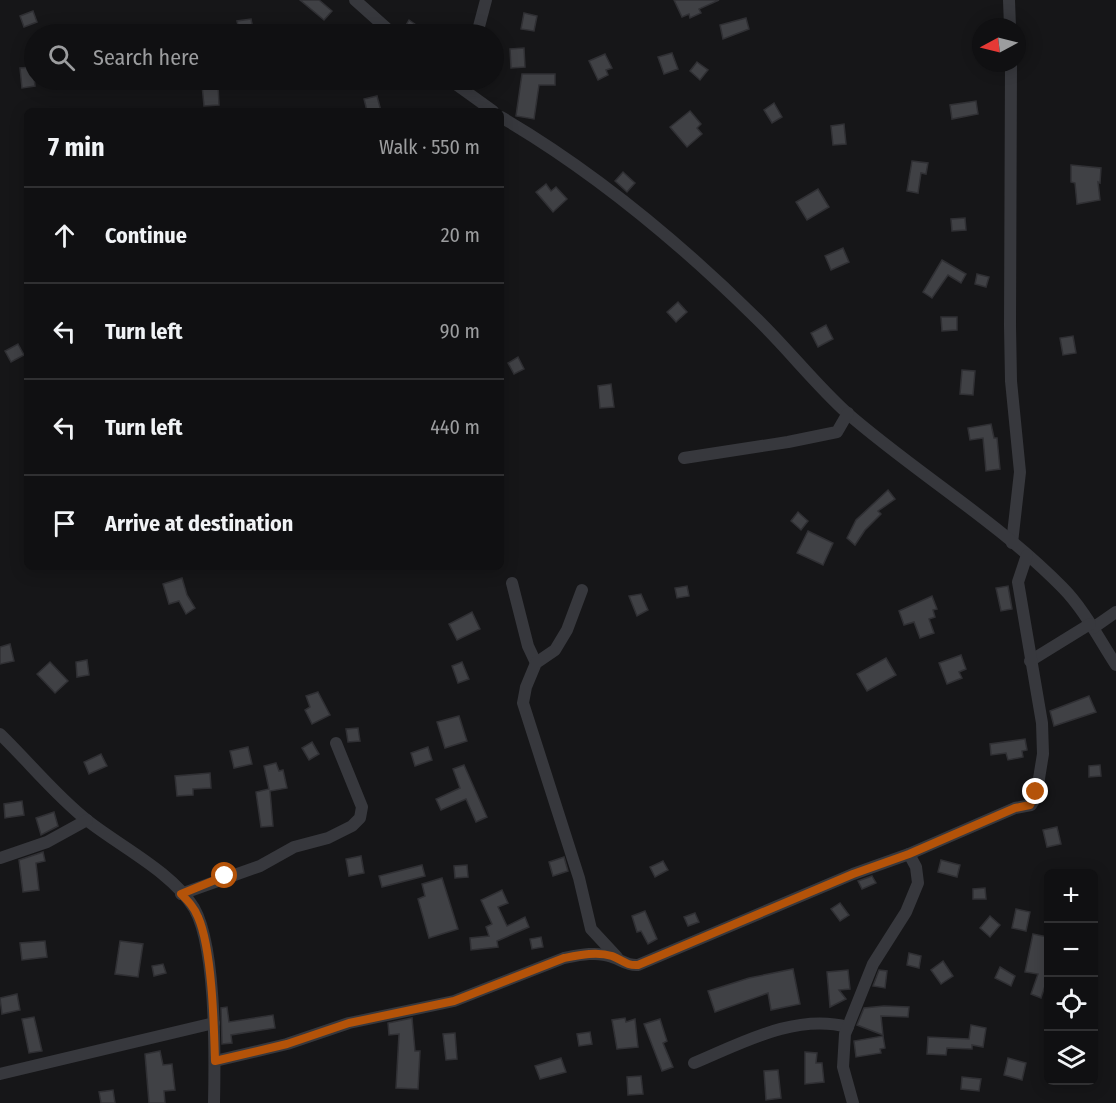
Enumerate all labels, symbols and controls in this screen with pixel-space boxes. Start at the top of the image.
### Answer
north arrow [972,18,1026,72]
search box [24,24,504,90]
icon: search [45,41,78,74]
text: Search here [93,44,199,71]
text: 7 min [48,132,105,163]
text: Walk · 550 m [379,135,480,159]
icon: ahead [48,219,81,252]
text: Continue [105,222,187,249]
text: 20 m [441,223,480,247]
icon: left [48,315,81,348]
text: Turn left [105,318,183,345]
text: 90 m [440,319,480,343]
icon: left [48,411,81,444]
text: Turn left [105,414,183,441]
text: 440 m [430,415,480,439]
icon: arrive [48,507,81,540]
text: Arrive at destination [105,510,293,537]
route end [1022,778,1048,804]
route start [211,862,237,888]
map controls [1044,869,1098,1085]
button: + [1044,869,1098,923]
button: − [1044,923,1098,977]
button: locate [1044,977,1098,1031]
button: layers [1044,1031,1098,1085]

